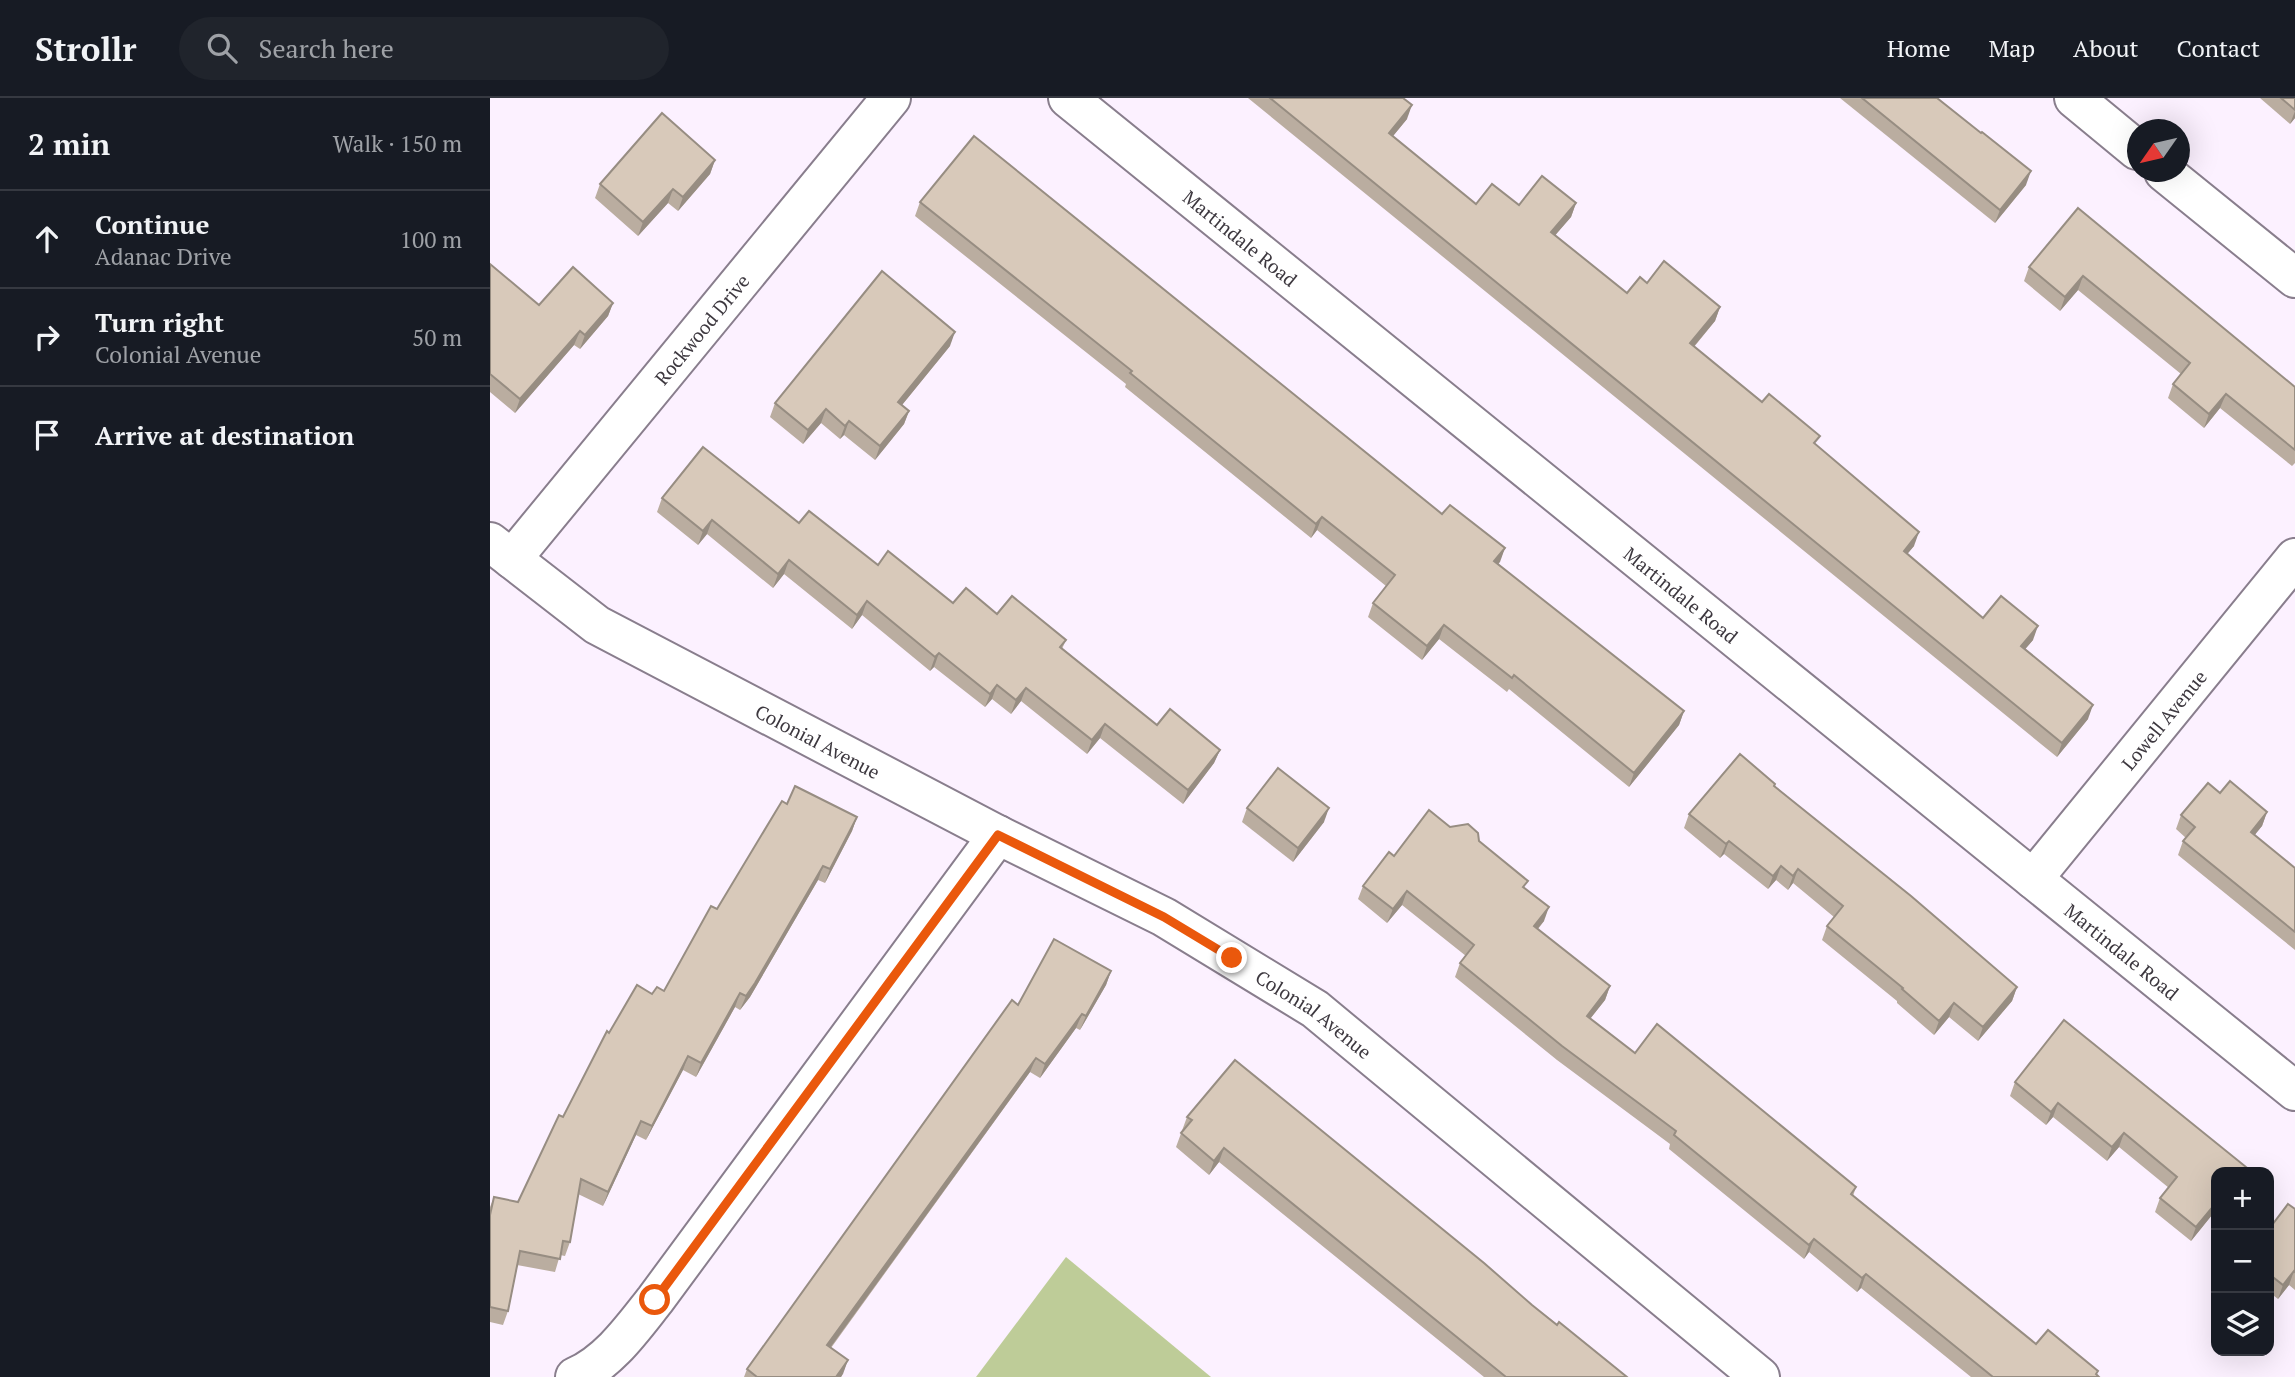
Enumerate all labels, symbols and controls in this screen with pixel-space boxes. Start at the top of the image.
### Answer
search box [179,17,669,80]
text: Strollr [35,27,137,70]
icon: search [203,29,241,67]
text: Search here [259,31,394,65]
text: Home [1887,32,1951,64]
text: Map [1989,32,2035,64]
text: About [2073,32,2139,64]
text: Contact [2177,32,2260,64]
north arrow [2127,119,2190,182]
text: 2 min [28,124,110,164]
text: Walk · 150 m [333,128,462,159]
street label: Martindale Road [1178,184,1303,292]
text: Continue [95,207,209,241]
icon: ahead [28,220,66,258]
text: 100 m [400,224,462,255]
text: Adanac Drive [95,241,232,272]
street label: Rockwood Drive [648,268,754,389]
text: Turn right [95,305,224,339]
icon: right [28,318,66,356]
text: 50 m [412,322,462,353]
text: Colonial Avenue [95,339,261,370]
icon: arrive [28,416,66,454]
text: Arrive at destination [95,418,354,452]
street label: Martindale Road [1619,541,1744,648]
street label: Lowell Avenue [2115,664,2211,775]
street label: Colonial Avenue [751,698,885,784]
street label: Martindale Road [2060,897,2185,1005]
route end [1216,942,1247,973]
street label: Colonial Avenue [1251,964,1377,1064]
map controls [2211,1167,2274,1356]
button: + [2211,1167,2274,1230]
button: − [2211,1230,2274,1293]
route start [639,1284,670,1315]
button: layers [2211,1293,2274,1356]

